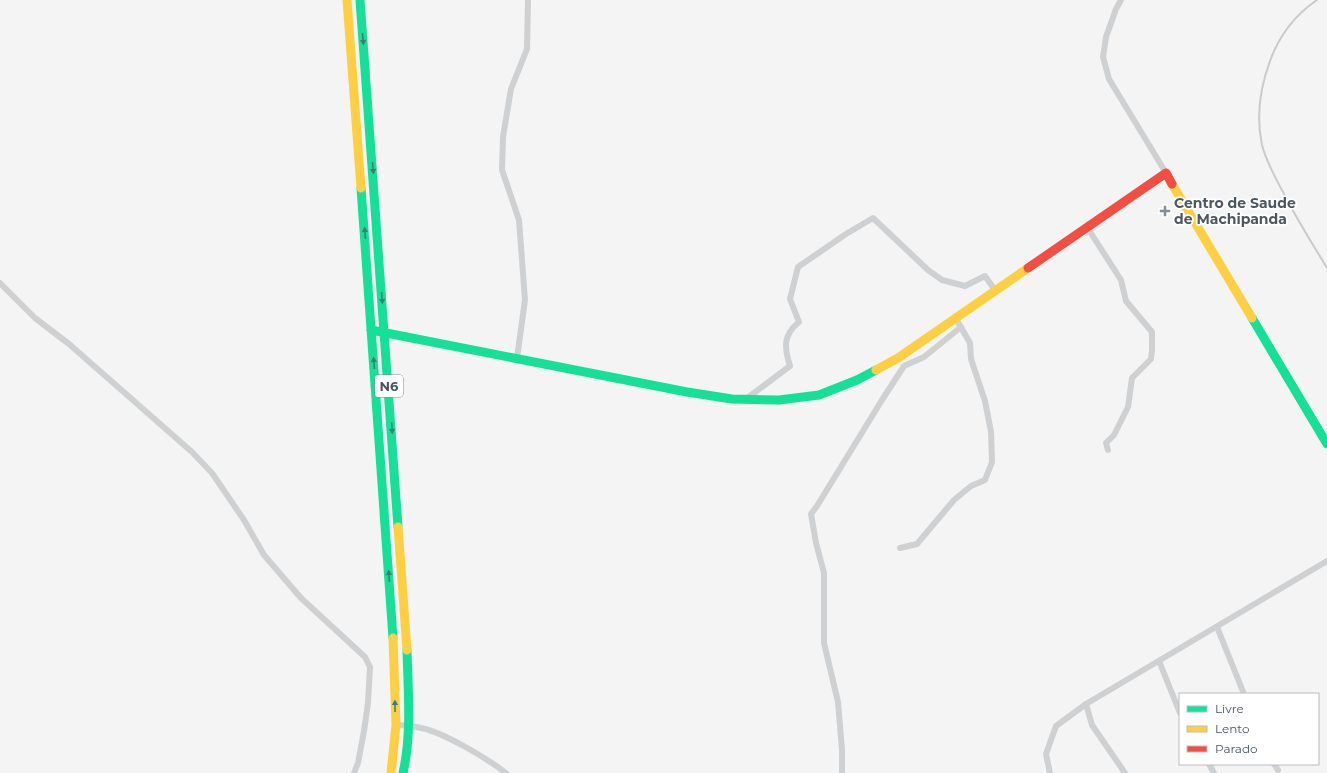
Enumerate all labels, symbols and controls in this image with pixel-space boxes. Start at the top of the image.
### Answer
one-way arrow [359,33,366,45]
one-way arrow [369,162,376,174]
place label: Centro de Saude de Machipanda [1174,194,1296,228]
marker: Centro de Saude de Machipanda [1159,205,1171,217]
one-way arrow [362,227,369,239]
one-way arrow [379,292,386,304]
one-way arrow [370,357,377,369]
road number: N6 [375,375,403,397]
one-way arrow [388,422,395,434]
one-way arrow [386,570,393,582]
legend [1179,693,1319,765]
one-way arrow [392,699,398,712]
text: Livre [1215,701,1244,716]
text: Lento [1215,721,1250,736]
text: Parado [1215,741,1258,756]

